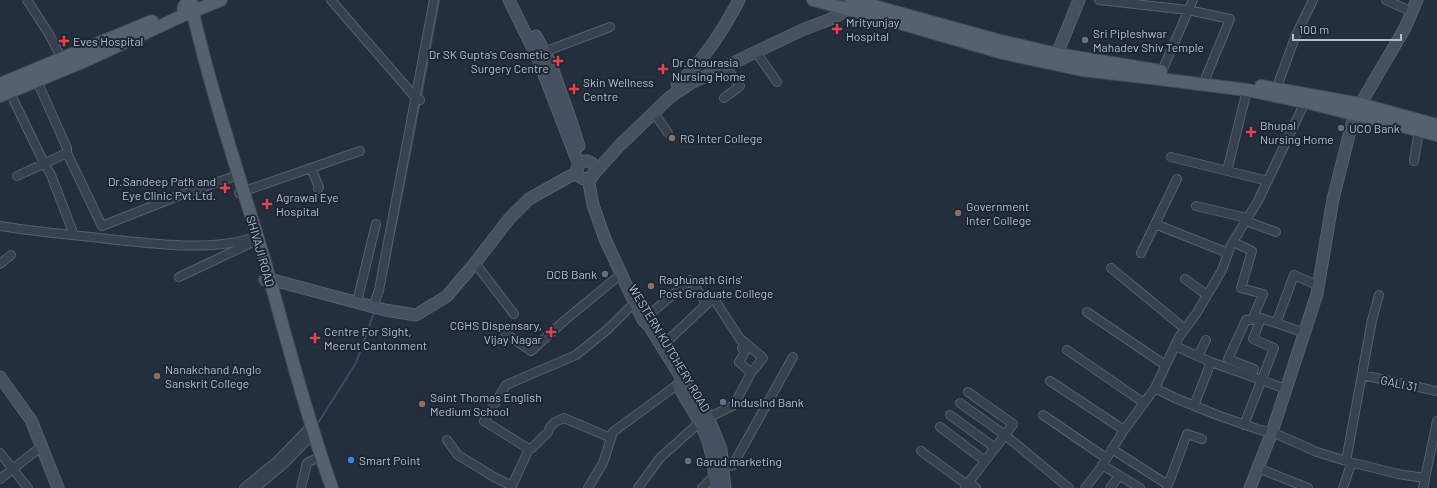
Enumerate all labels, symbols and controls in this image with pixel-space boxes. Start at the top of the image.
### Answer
place label: Mrityunjay Hospital [846,15,900,43]
scale bar [1293,16,1401,42]
text: 100 m [1299,22,1329,36]
marker: Mrityunjay Hospital [831,23,843,35]
place label: Sri Pipleshwar Mahadev Shiv Temple [1093,26,1204,54]
place label: Eves Hospital [73,34,143,48]
marker: Eves Hospital [58,35,70,47]
marker: Sri Pipleshwar Mahadev Shiv Temple [1080,35,1090,45]
place label: Dr SK Gupta's Cosmetic Surgery Centre [429,47,549,75]
marker: Dr SK Gupta's Cosmetic Surgery Centre [552,55,564,67]
place label: Dr.Chaurasia Nursing Home [672,55,746,83]
marker: Dr.Chaurasia Nursing Home [657,63,669,75]
place label: Skin Wellness Centre [583,75,654,103]
marker: Skin Wellness Centre [568,83,580,95]
place label: Bhupal Nursing Home [1260,118,1334,146]
place label: UCO Bank [1349,121,1400,135]
marker: UCO Bank [1336,123,1346,133]
marker: Bhupal Nursing Home [1245,126,1257,138]
place label: RG Inter College [680,131,763,145]
marker: RG Inter College [667,133,677,143]
place label: Dr.Sandeep Path and Eye Clinic Pvt.Ltd. [108,174,216,202]
marker: Dr.Sandeep Path and Eye Clinic Pvt.Ltd. [219,182,231,194]
place label: Agrawal Eye Hospital [276,190,339,218]
marker: Agrawal Eye Hospital [261,198,273,210]
place label: Government Inter College [966,199,1031,227]
marker: Government Inter College [953,208,963,218]
street label: SHIVAJI ROAD [244,214,278,288]
place label: DCB Bank [546,267,597,281]
marker: DCB Bank [600,269,610,279]
place label: Raghunath Girls' Post Graduate College [659,272,773,300]
marker: Raghunath Girls' Post Graduate College [646,281,656,291]
street label: WESTERN KUTCHERY ROAD [626,282,714,414]
place label: CGHS Dispensary, Vijay Nagar [450,318,543,346]
place label: Centre For Sight, Meerut Cantonment [324,324,427,352]
marker: CGHS Dispensary, Vijay Nagar [545,326,557,338]
marker: Centre For Sight, Meerut Cantonment [309,332,321,344]
place label: Nanakchand Anglo Sanskrit College [165,362,261,390]
marker: Nanakchand Anglo Sanskrit College [152,371,162,381]
street label: GALI 31 [1379,372,1419,394]
place label: Saint Thomas English Medium School [430,390,542,418]
place label: IndusInd Bank [731,395,804,409]
marker: IndusInd Bank [718,397,728,407]
marker: Saint Thomas English Medium School [417,399,427,409]
place label: Smart Point [359,453,421,467]
place label: Garud marketing [696,454,782,468]
marker: Smart Point [346,455,356,465]
marker: Garud marketing [683,456,693,466]

